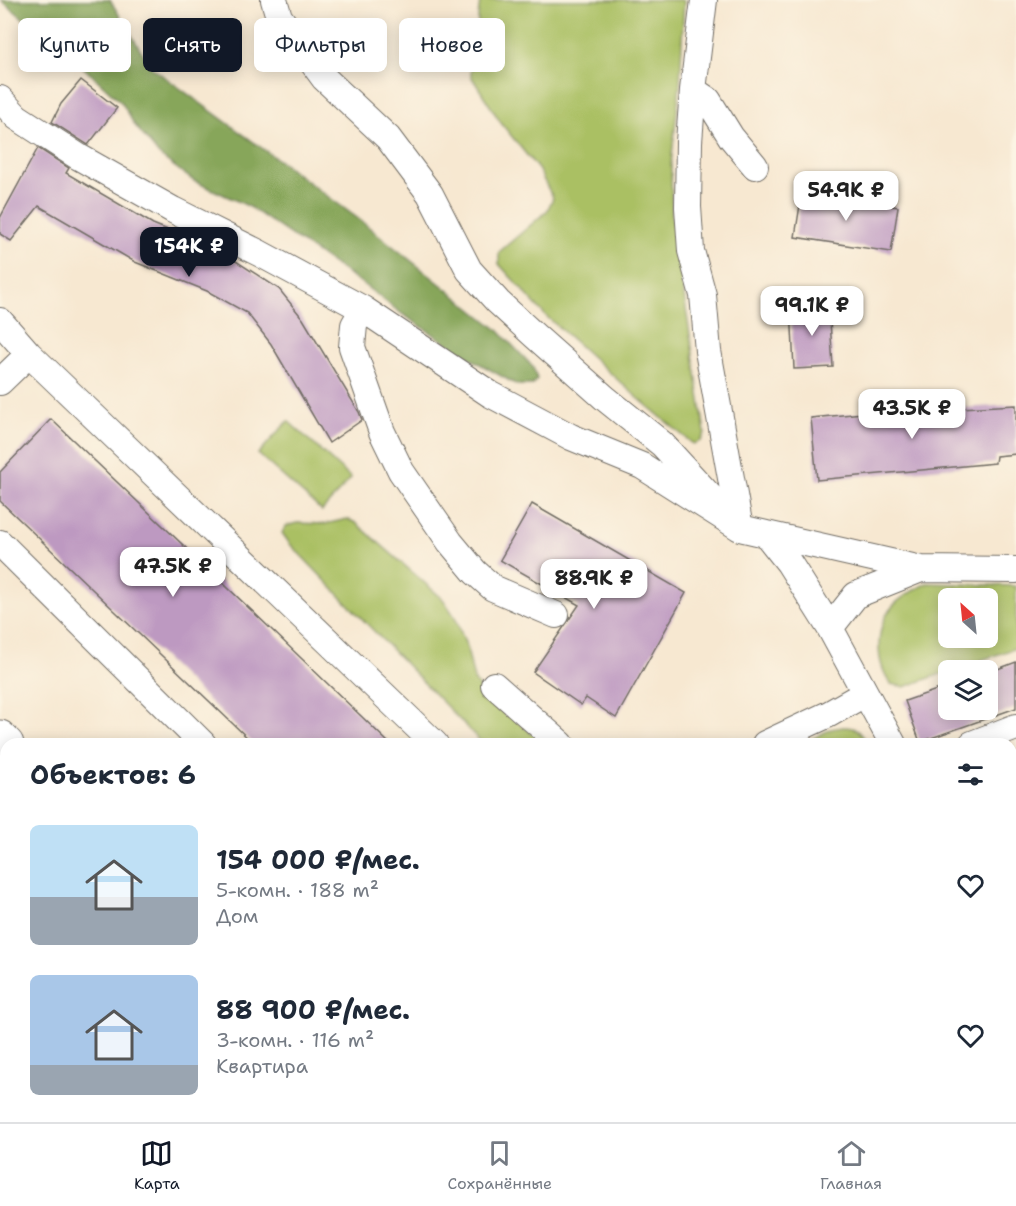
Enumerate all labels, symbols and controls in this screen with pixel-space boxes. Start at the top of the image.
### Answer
chip: Купить [18,18,131,72]
chip: Снять [143,18,242,72]
chip: Фильтры [254,18,387,72]
chip: Новое [399,18,505,72]
pin: 54.9K ₽ [791,171,901,222]
text: 54.9K ₽ [807,177,885,203]
pin: 154K ₽ [140,227,238,278]
text: 154K ₽ [154,233,224,259]
pin: 99.1K ₽ [757,286,867,337]
text: 99.1K ₽ [774,292,850,318]
pin: 43.5K ₽ [857,389,967,440]
text: 43.5K ₽ [872,395,952,421]
pin: 47.5K ₽ [118,547,228,598]
text: 47.5K ₽ [134,553,212,579]
pin: 88.9K ₽ [539,559,649,610]
text: 88.9K ₽ [554,565,634,591]
north arrow [938,588,998,648]
map controls [938,588,998,720]
button: layers [938,660,998,720]
text: Объектов: 6 [30,757,196,792]
icon: filters [954,758,987,791]
text: 154 000 ₽/мес. [216,842,420,877]
icon: home [78,849,150,921]
icon: heart [954,869,987,902]
text: 5-комн. · 188 m² [216,877,379,903]
text: Дом [216,903,258,929]
text: 88 900 ₽/мес. [216,992,410,1027]
icon: home [78,999,150,1071]
icon: heart [954,1019,987,1052]
text: 3-комн. · 116 m² [216,1027,374,1053]
text: Квартира [216,1053,308,1079]
tab: Карта [134,1137,180,1194]
tab: Сохранённые [448,1137,552,1194]
tab: Главная [820,1137,882,1194]

